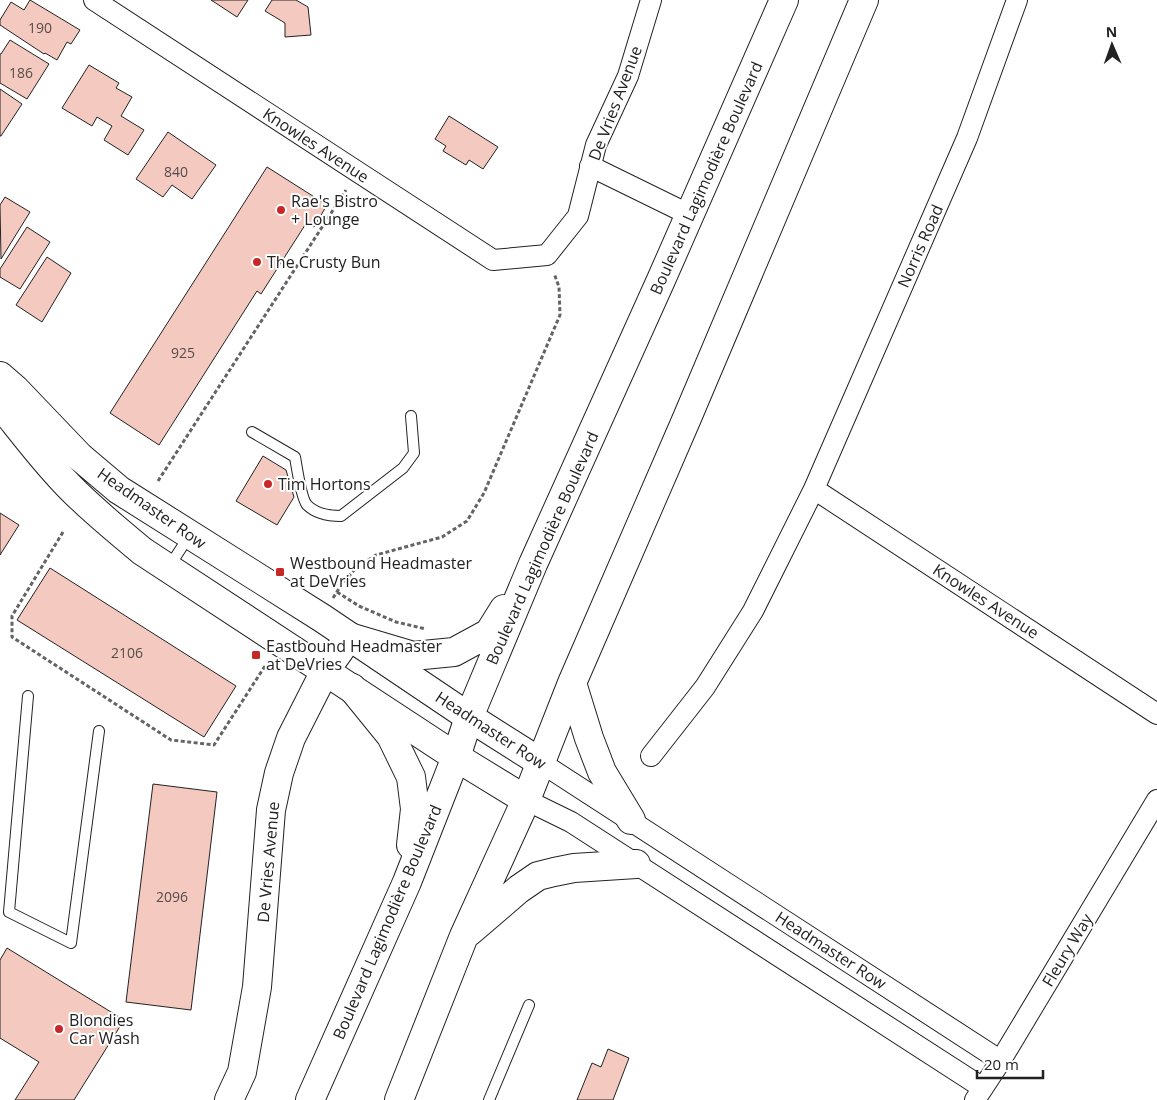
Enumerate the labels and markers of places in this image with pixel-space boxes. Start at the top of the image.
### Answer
place label: Rae's Bistro + Lounge [291,190,378,230]
marker: Rae's Bistro + Lounge [275,204,287,216]
place label: The Crusty Bun [267,251,381,273]
marker: The Crusty Bun [251,256,263,268]
place label: Tim Hortons [278,473,371,495]
marker: Tim Hortons [262,478,274,490]
place label: Westbound Headmaster at DeVries [290,552,473,592]
marker: Westbound Headmaster at DeVries [274,566,286,578]
place label: Eastbound Headmaster at DeVries [266,635,443,675]
marker: Eastbound Headmaster at DeVries [250,649,262,661]
place label: Blondies Car Wash [69,1009,140,1049]
marker: Blondies Car Wash [53,1023,65,1035]

